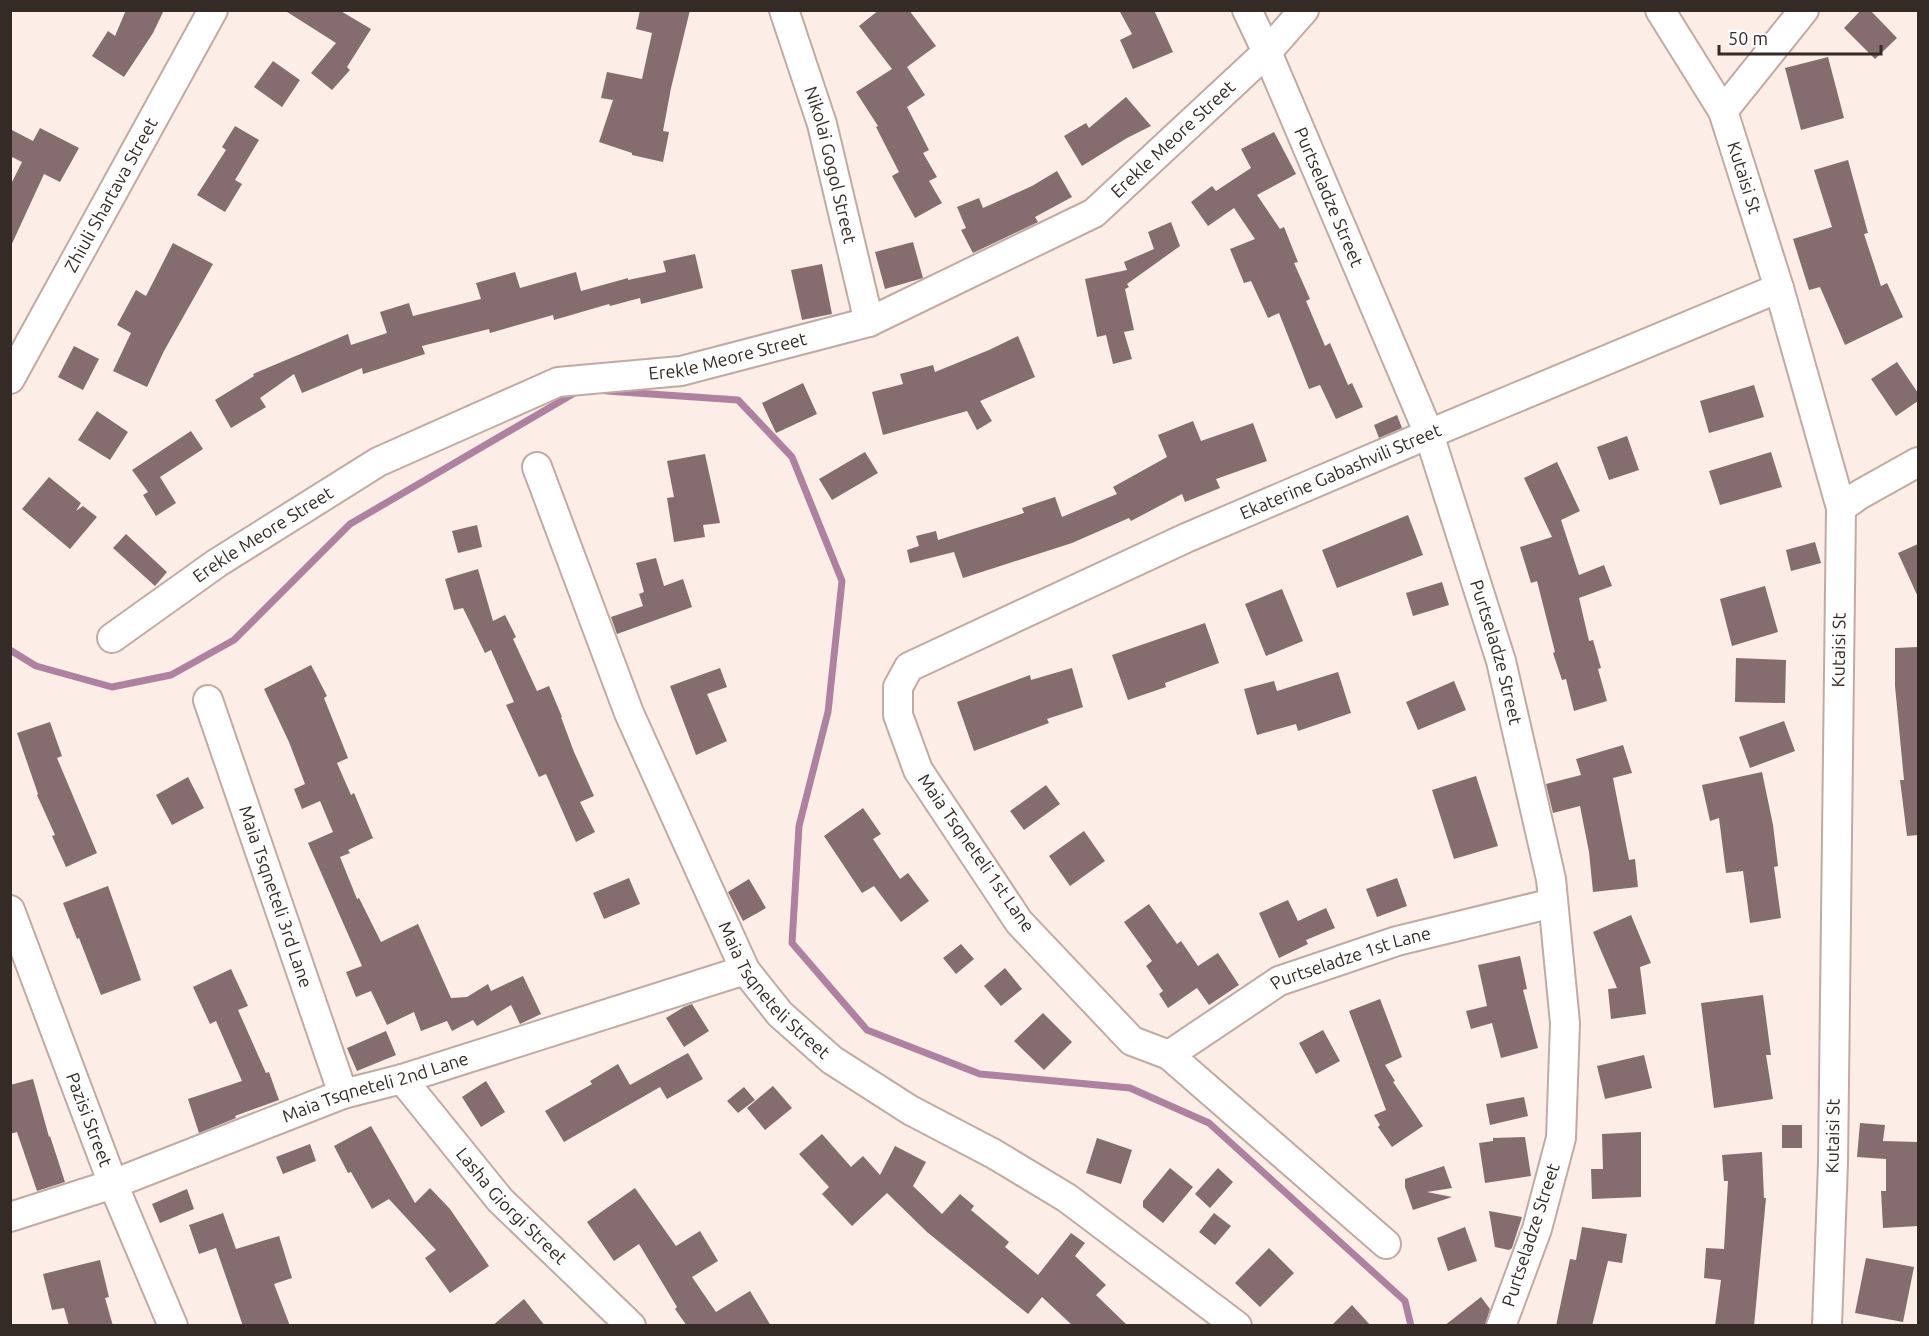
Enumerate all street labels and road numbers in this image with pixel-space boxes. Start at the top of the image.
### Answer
street label: Erekle Meore Street [1106,76,1239,201]
street label: Nikolai Gogol Street [801,84,861,245]
street label: Zhiuli Shartava Street [60,114,161,275]
street label: Purtseladze Street [1291,124,1368,269]
street label: Kutaisi St [1724,139,1766,216]
street label: Erekle Meore Street [648,328,809,383]
street label: Ekaterine Gabashvili Street [1237,419,1444,523]
street label: Erekle Meore Street [189,482,336,586]
street label: Purtseladze Street [1467,577,1526,727]
street label: Kutaisi St [1827,612,1849,687]
street label: Maia Tsqneteli 1st Lane [915,769,1039,935]
street label: Maia Tsqneteli 3rd Lane [236,803,317,990]
street label: Maia Tsqneteli Street [715,918,834,1062]
street label: Purtseladze 1st Lane [1266,922,1433,993]
street label: Maia Tsqneteli 2nd Lane [279,1048,471,1126]
street label: Pazisi Street [63,1069,117,1169]
street label: Kutaisi St [1821,1098,1843,1173]
street label: Lasha Giorgi Street [453,1143,572,1268]
street label: Purtseladze Street [1497,1160,1563,1309]

